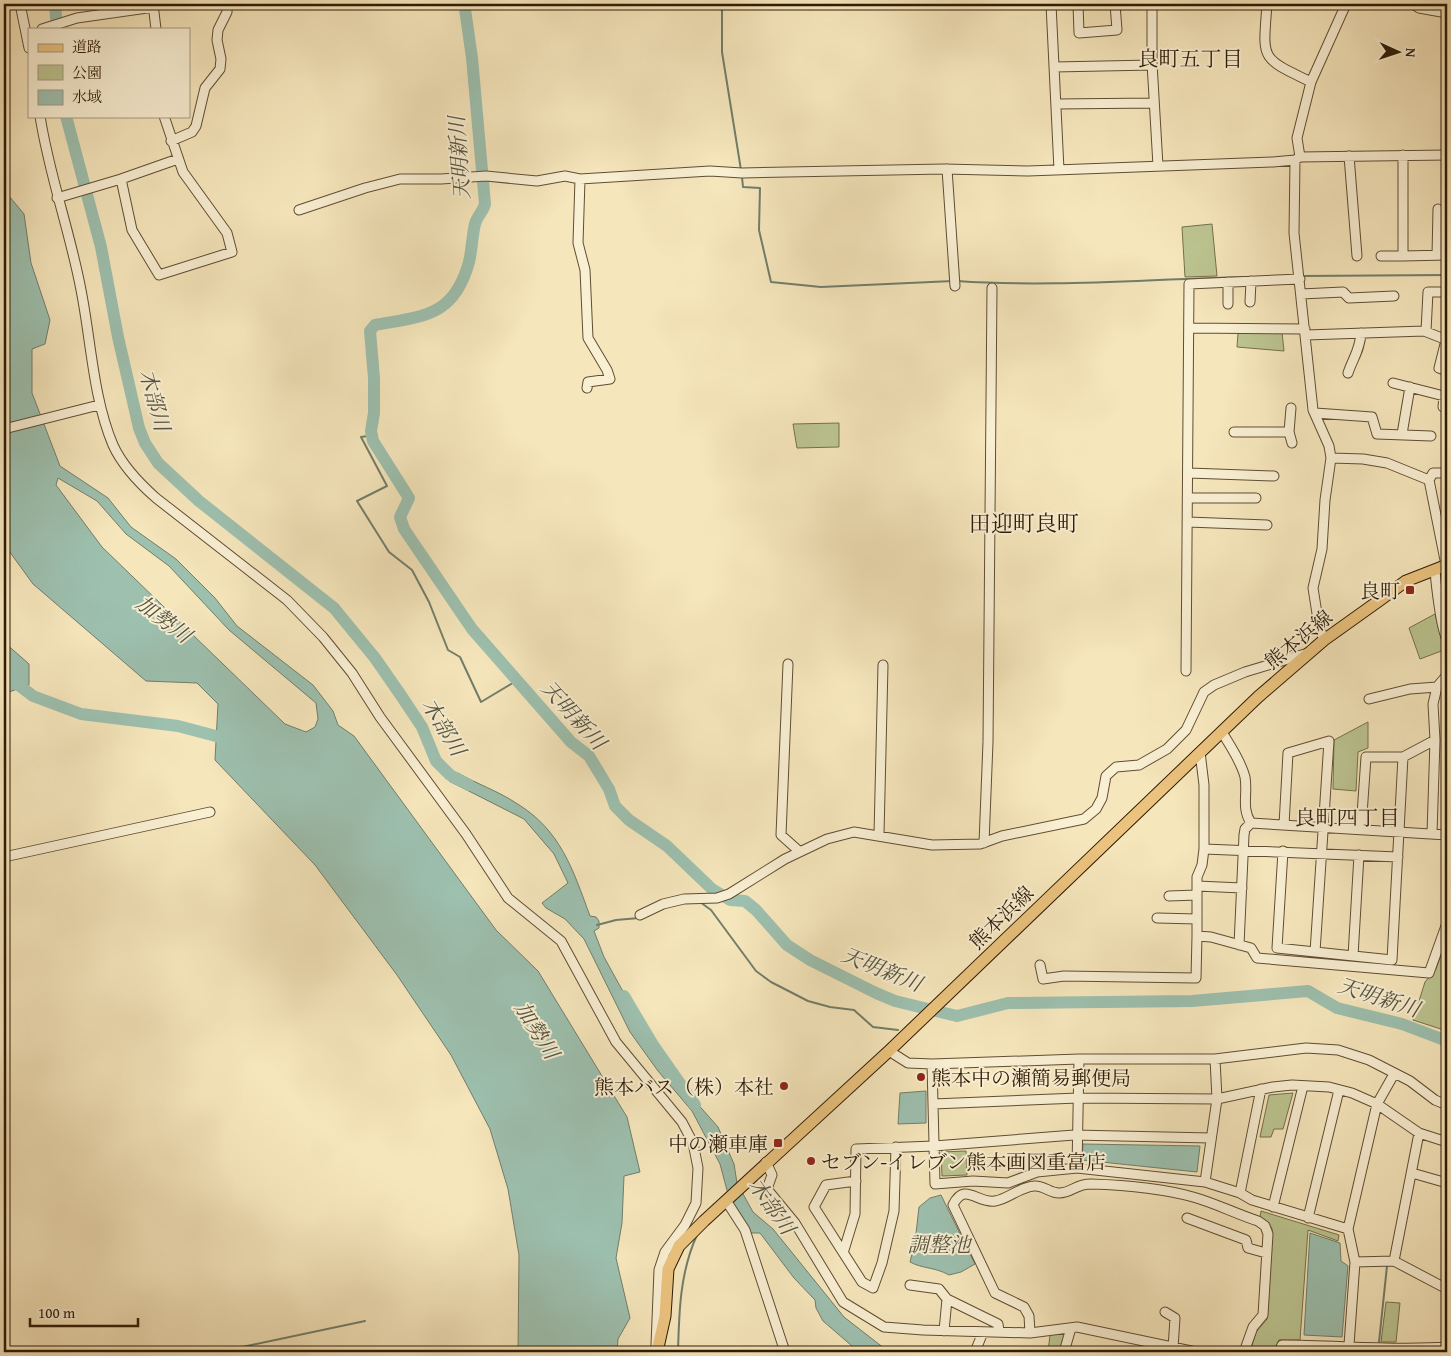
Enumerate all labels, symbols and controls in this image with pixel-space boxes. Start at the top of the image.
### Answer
legend [28,28,190,118]
north arrow [1374,28,1424,78]
text: 道路 [72,36,102,57]
district label: 良町五丁目 [1138,43,1243,74]
text: N [1401,47,1421,59]
text: 公園 [72,62,102,83]
text: 水域 [72,86,102,107]
water label: 天明新川 [440,113,477,201]
water label: 木部川 [132,366,179,436]
district label: 田迎町良町 [969,507,1079,539]
place label: 良町 [1360,576,1400,605]
marker: 良町 [1404,584,1416,596]
water label: 加勢川 [130,588,200,652]
street label: 熊本浜線 [1258,603,1338,675]
water label: 天明新川 [534,673,615,758]
water label: 木部川 [414,692,475,764]
district label: 良町四丁目 [1295,802,1400,833]
street label: 熊本浜線 [962,879,1040,955]
water label: 天明新川 [837,939,929,1000]
water label: 天明新川 [1334,969,1426,1025]
water label: 加勢川 [507,995,568,1067]
place label: 熊本中の瀬簡易郵便局 [931,1063,1131,1092]
marker: 熊本中の瀬簡易郵便局 [915,1071,927,1083]
place label: 熊本バス（株）本社 [594,1072,774,1101]
marker: 熊本バス（株）本社 [778,1080,790,1092]
place label: 中の瀬車庫 [668,1129,768,1158]
marker: 中の瀬車庫 [772,1137,784,1149]
place label: セブン-イレブン熊本画図重富店 [821,1147,1106,1176]
marker: セブン-イレブン熊本画図重富店 [805,1155,817,1167]
water label: 木部川 [741,1171,804,1242]
water label: 調整池 [908,1229,972,1260]
scale bar [30,1296,138,1328]
text: 100 m [38,1302,76,1323]

